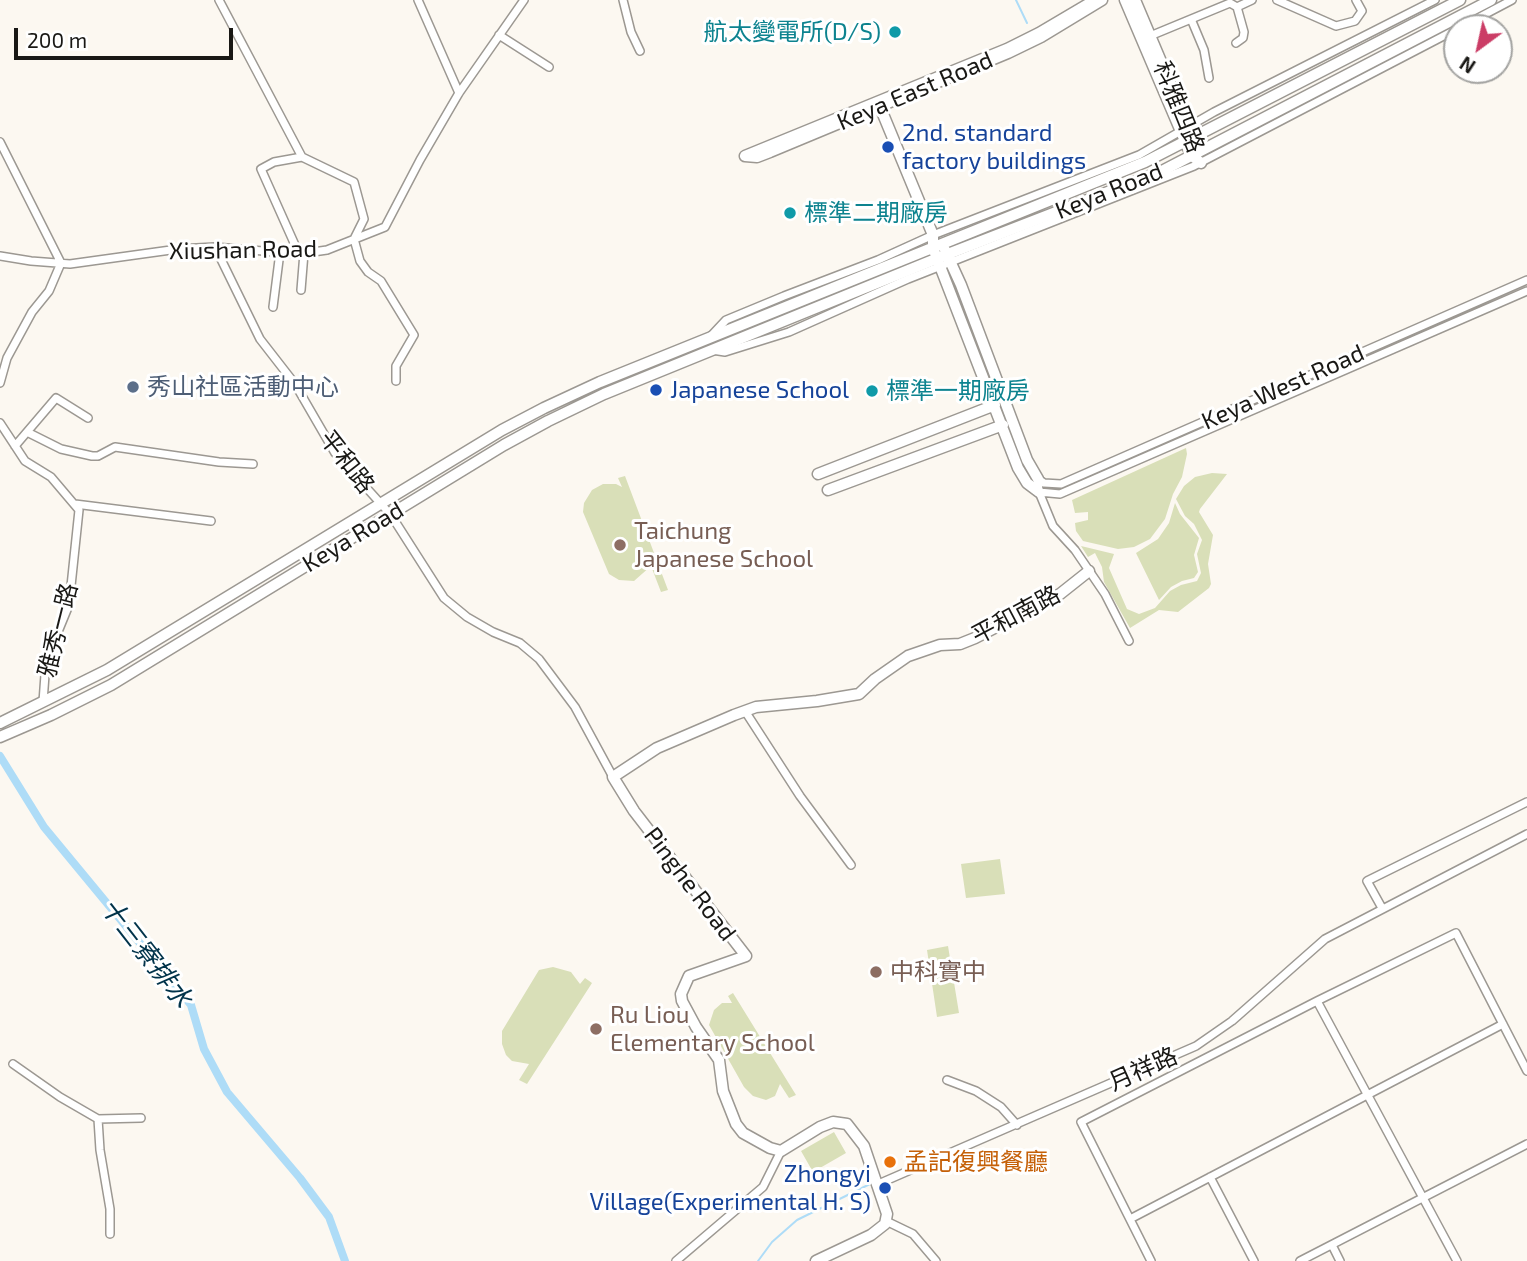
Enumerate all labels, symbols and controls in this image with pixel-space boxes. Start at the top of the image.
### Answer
scale bar [18,14,236,58]
north arrow [1443,14,1513,84]
place label: 航太變電所(D/S) [704,18,881,46]
marker: 航太變電所(D/S) [887,24,903,40]
text: 200 m [27,27,87,52]
street label: Keya East Road [833,45,997,137]
text: N [1455,52,1479,79]
street label: 科雅四路 [1148,57,1210,157]
place label: 2nd. standard factory buildings [902,119,1086,175]
marker: 2nd. standard factory buildings [880,139,896,155]
street label: Keya Road [1051,156,1167,226]
place label: 標準二期廠房 [804,199,948,227]
marker: 標準二期廠房 [782,205,798,221]
street label: Xiushan Road [169,234,317,266]
street label: Keya West Road [1197,338,1369,436]
place label: 秀山社區活動中心 [147,373,339,401]
place label: Japanese School [670,376,849,404]
place label: 標準一期廠房 [886,377,1030,405]
marker: 秀山社區活動中心 [125,379,141,395]
marker: Japanese School [648,382,664,398]
marker: 標準一期廠房 [864,383,880,399]
street label: 平和路 [313,425,381,499]
street label: Keya Road [297,496,409,578]
place label: Taichung Japanese School [634,517,813,573]
marker: Taichung Japanese School [612,537,628,553]
street label: 雅秀一路 [32,580,84,680]
street label: 平和南路 [967,580,1065,650]
street label: Pinghe Road [638,821,742,947]
water label: 十三寮排水 [94,892,198,1014]
place label: 中科實中 [890,958,986,986]
marker: 中科實中 [868,964,884,980]
place label: Ru Liou Elementary School [610,1001,815,1057]
marker: Ru Liou Elementary School [588,1021,604,1037]
street label: 月祥路 [1104,1041,1182,1097]
place label: 孟記復興餐廳 [904,1148,1048,1176]
marker: 孟記復興餐廳 [882,1154,898,1170]
place label: Zhongyi Village(Experimental H. S) [590,1160,871,1216]
marker: Zhongyi Village(Experimental H. S) [877,1180,893,1196]

